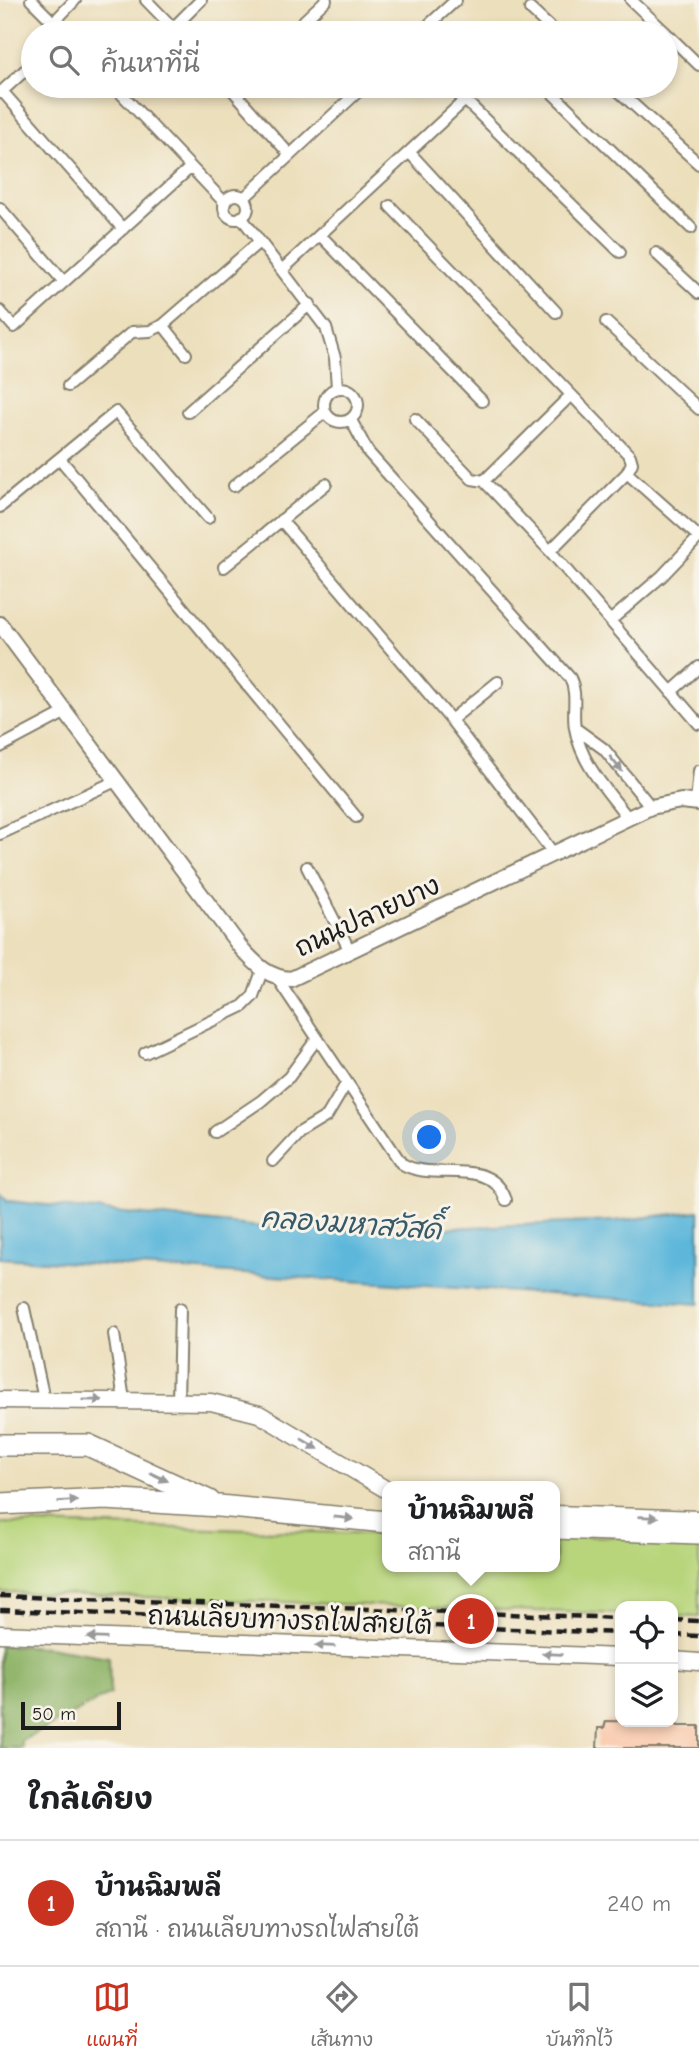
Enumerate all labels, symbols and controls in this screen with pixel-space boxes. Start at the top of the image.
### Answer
search box [21,21,678,98]
icon: search [45,41,83,79]
text: ค้นหาที่นี่ [101,49,200,79]
one-way arrow [609,755,624,773]
street label: ถนนปลายบาง [290,870,445,964]
your location [412,1120,446,1154]
water label: คลองมหาสวัสดิ์ [259,1192,451,1247]
one-way arrow [82,1394,104,1405]
one-way arrow [301,1438,320,1450]
one-way arrow [149,1471,169,1483]
popup [382,1481,560,1572]
one-way arrow [57,1496,79,1507]
text: บ้านฉิมพลี [408,1496,534,1526]
one-way arrow [637,1512,659,1523]
one-way arrow [333,1513,355,1524]
text: สถานี [408,1539,461,1566]
pin: 1 [448,1595,494,1647]
street label: ถนนเลียบทางรถไฟสายใต้ [147,1599,433,1641]
map controls [615,1601,678,1727]
button: locate [615,1601,678,1664]
one-way arrow [86,1632,108,1643]
one-way arrow [313,1640,335,1651]
one-way arrow [541,1649,563,1660]
button: layers [615,1664,678,1727]
scale bar [21,1699,121,1731]
text: 50 m [32,1703,76,1725]
text: ใกล้เคียง [28,1782,153,1817]
text: บ้านฉิมพลี [95,1873,221,1903]
text: 1 [46,1890,56,1917]
text: 240 m [607,1890,671,1917]
text: สถานี · ถนนเลียบทางรถไฟสายใต้ [95,1916,419,1943]
tab: แผนที่ [86,1978,138,2053]
tab: เส้นทาง [310,1978,373,2053]
tab: บันทึกไว้ [546,1978,613,2053]

